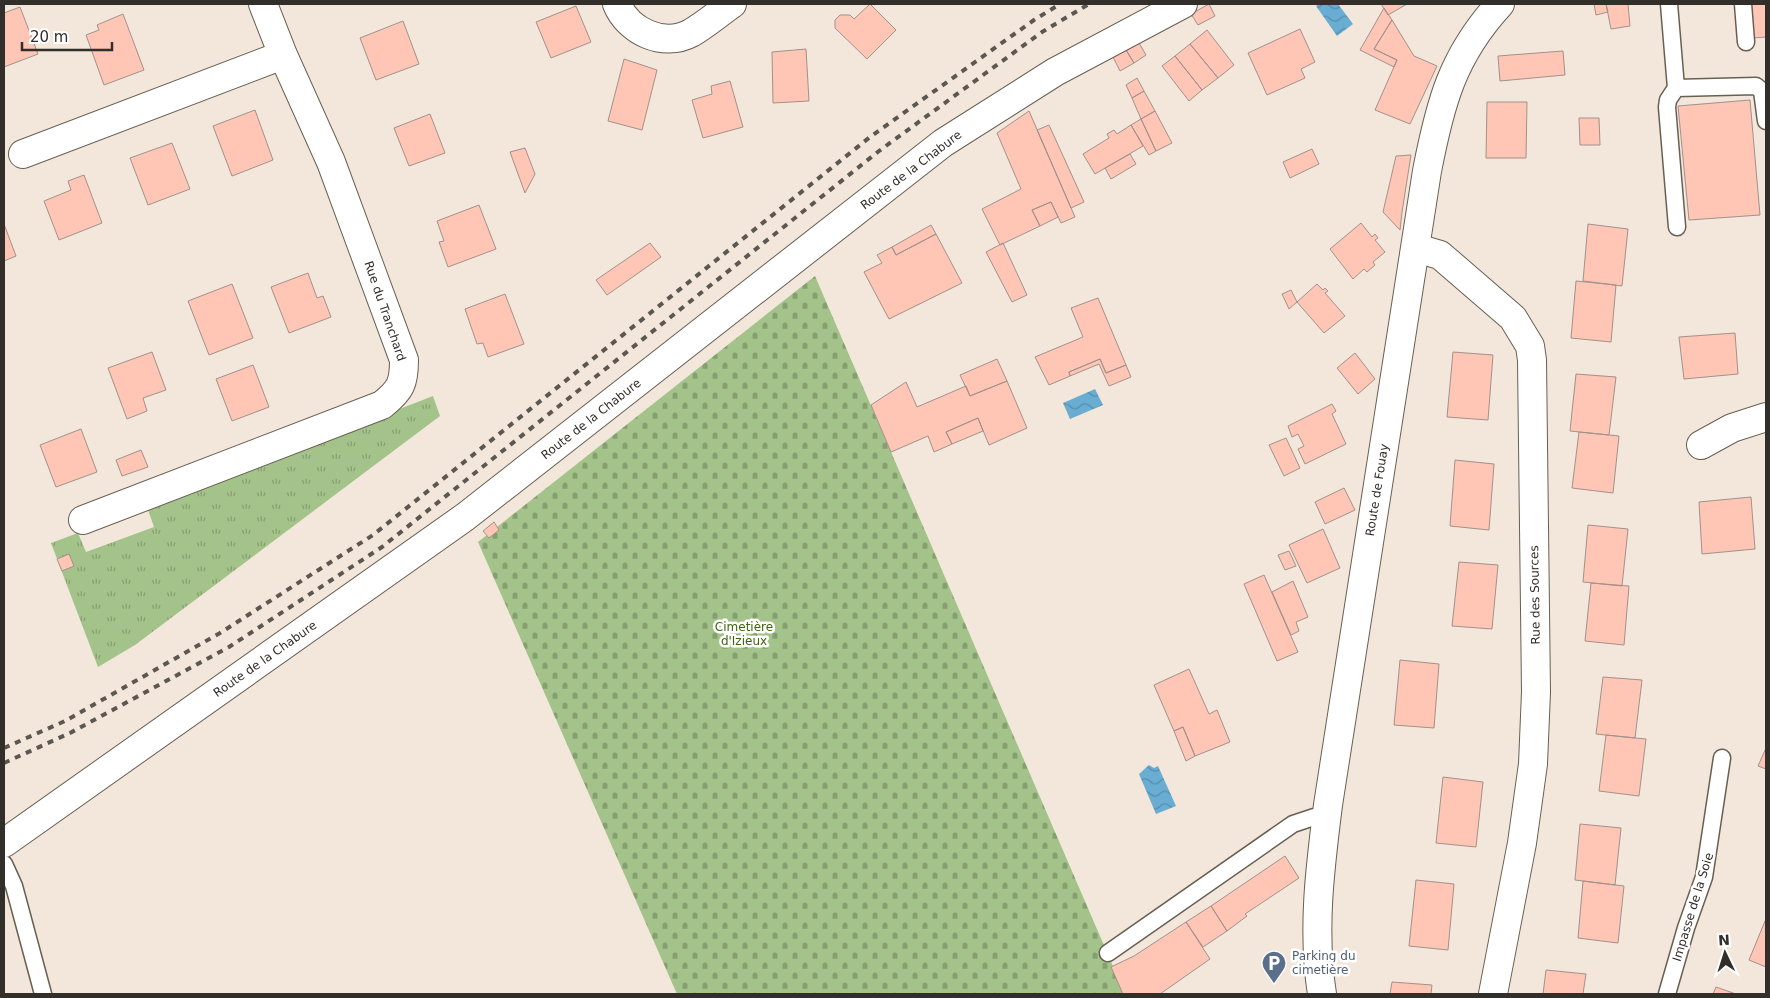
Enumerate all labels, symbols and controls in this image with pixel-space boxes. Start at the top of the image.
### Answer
scale bar [22,20,112,52]
text: 20 m [30,28,68,46]
street label: Route de la Chabure [858,128,964,212]
street label: Rue du Tranchard [361,259,409,363]
street label: Route de la Chabure [538,376,644,462]
street label: Route de Fouay [1363,443,1391,537]
street label: Rue des Sources [1527,545,1543,645]
street label: Route de la Chabure [211,618,319,700]
park label: Cimetière d'Izieux [715,620,773,648]
street label: Impasse de la Soie [1670,851,1716,963]
north arrow [1700,928,1750,978]
text: N [1718,932,1730,948]
place label: Parking du cimetière [1292,949,1356,977]
parking icon: Parking du cimetière [1261,950,1287,984]

